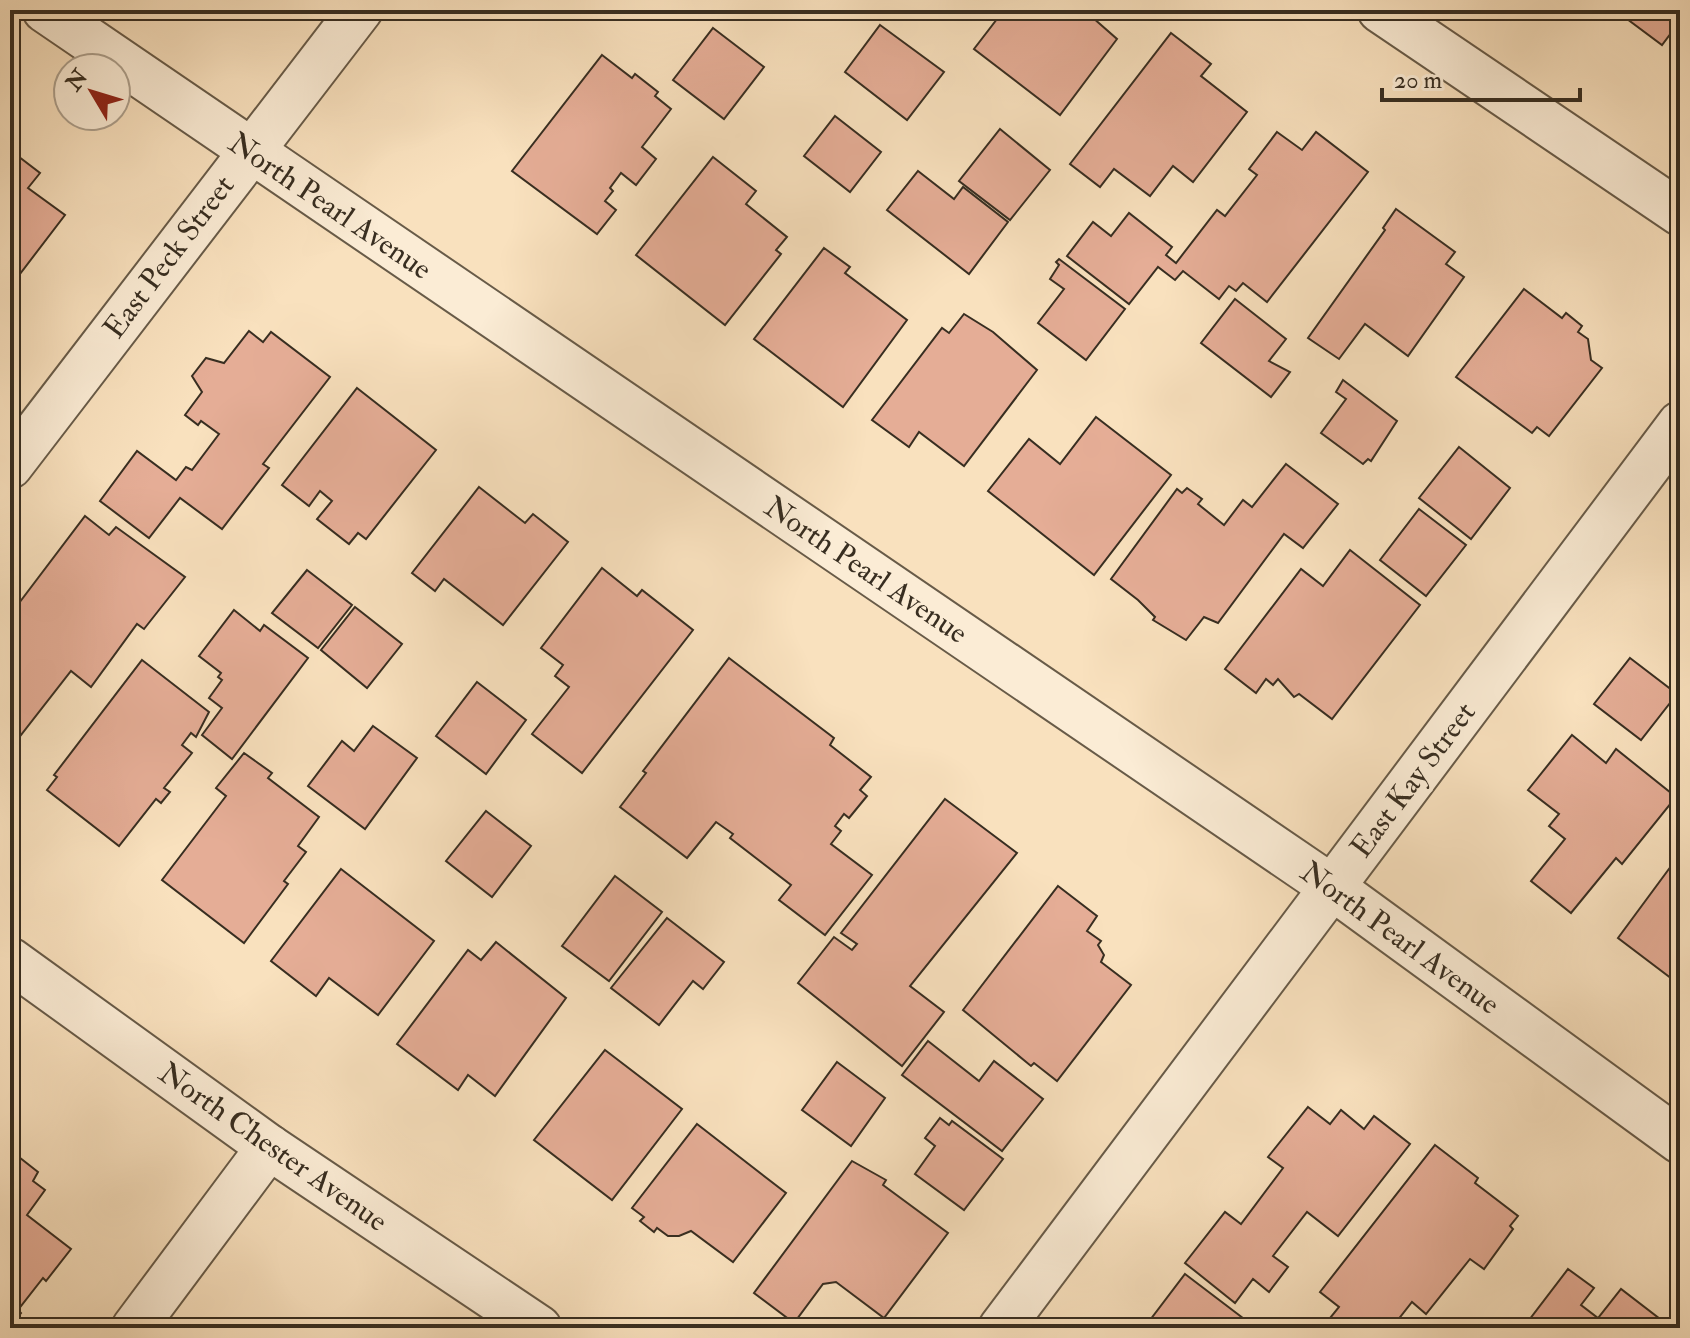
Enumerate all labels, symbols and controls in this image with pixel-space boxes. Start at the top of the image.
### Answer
north arrow [52,52,132,132]
scale bar [1382,52,1580,102]
text: N [59,64,94,97]
text: 20 m [1394,65,1443,96]
street label: North Pearl Avenue [221,124,439,288]
street label: East Peck Street [96,168,243,346]
street label: North Pearl Avenue [757,488,975,652]
street label: East Kay Street [1343,695,1484,865]
street label: North Pearl Avenue [1293,853,1507,1023]
street label: North Chester Avenue [152,1054,394,1240]

